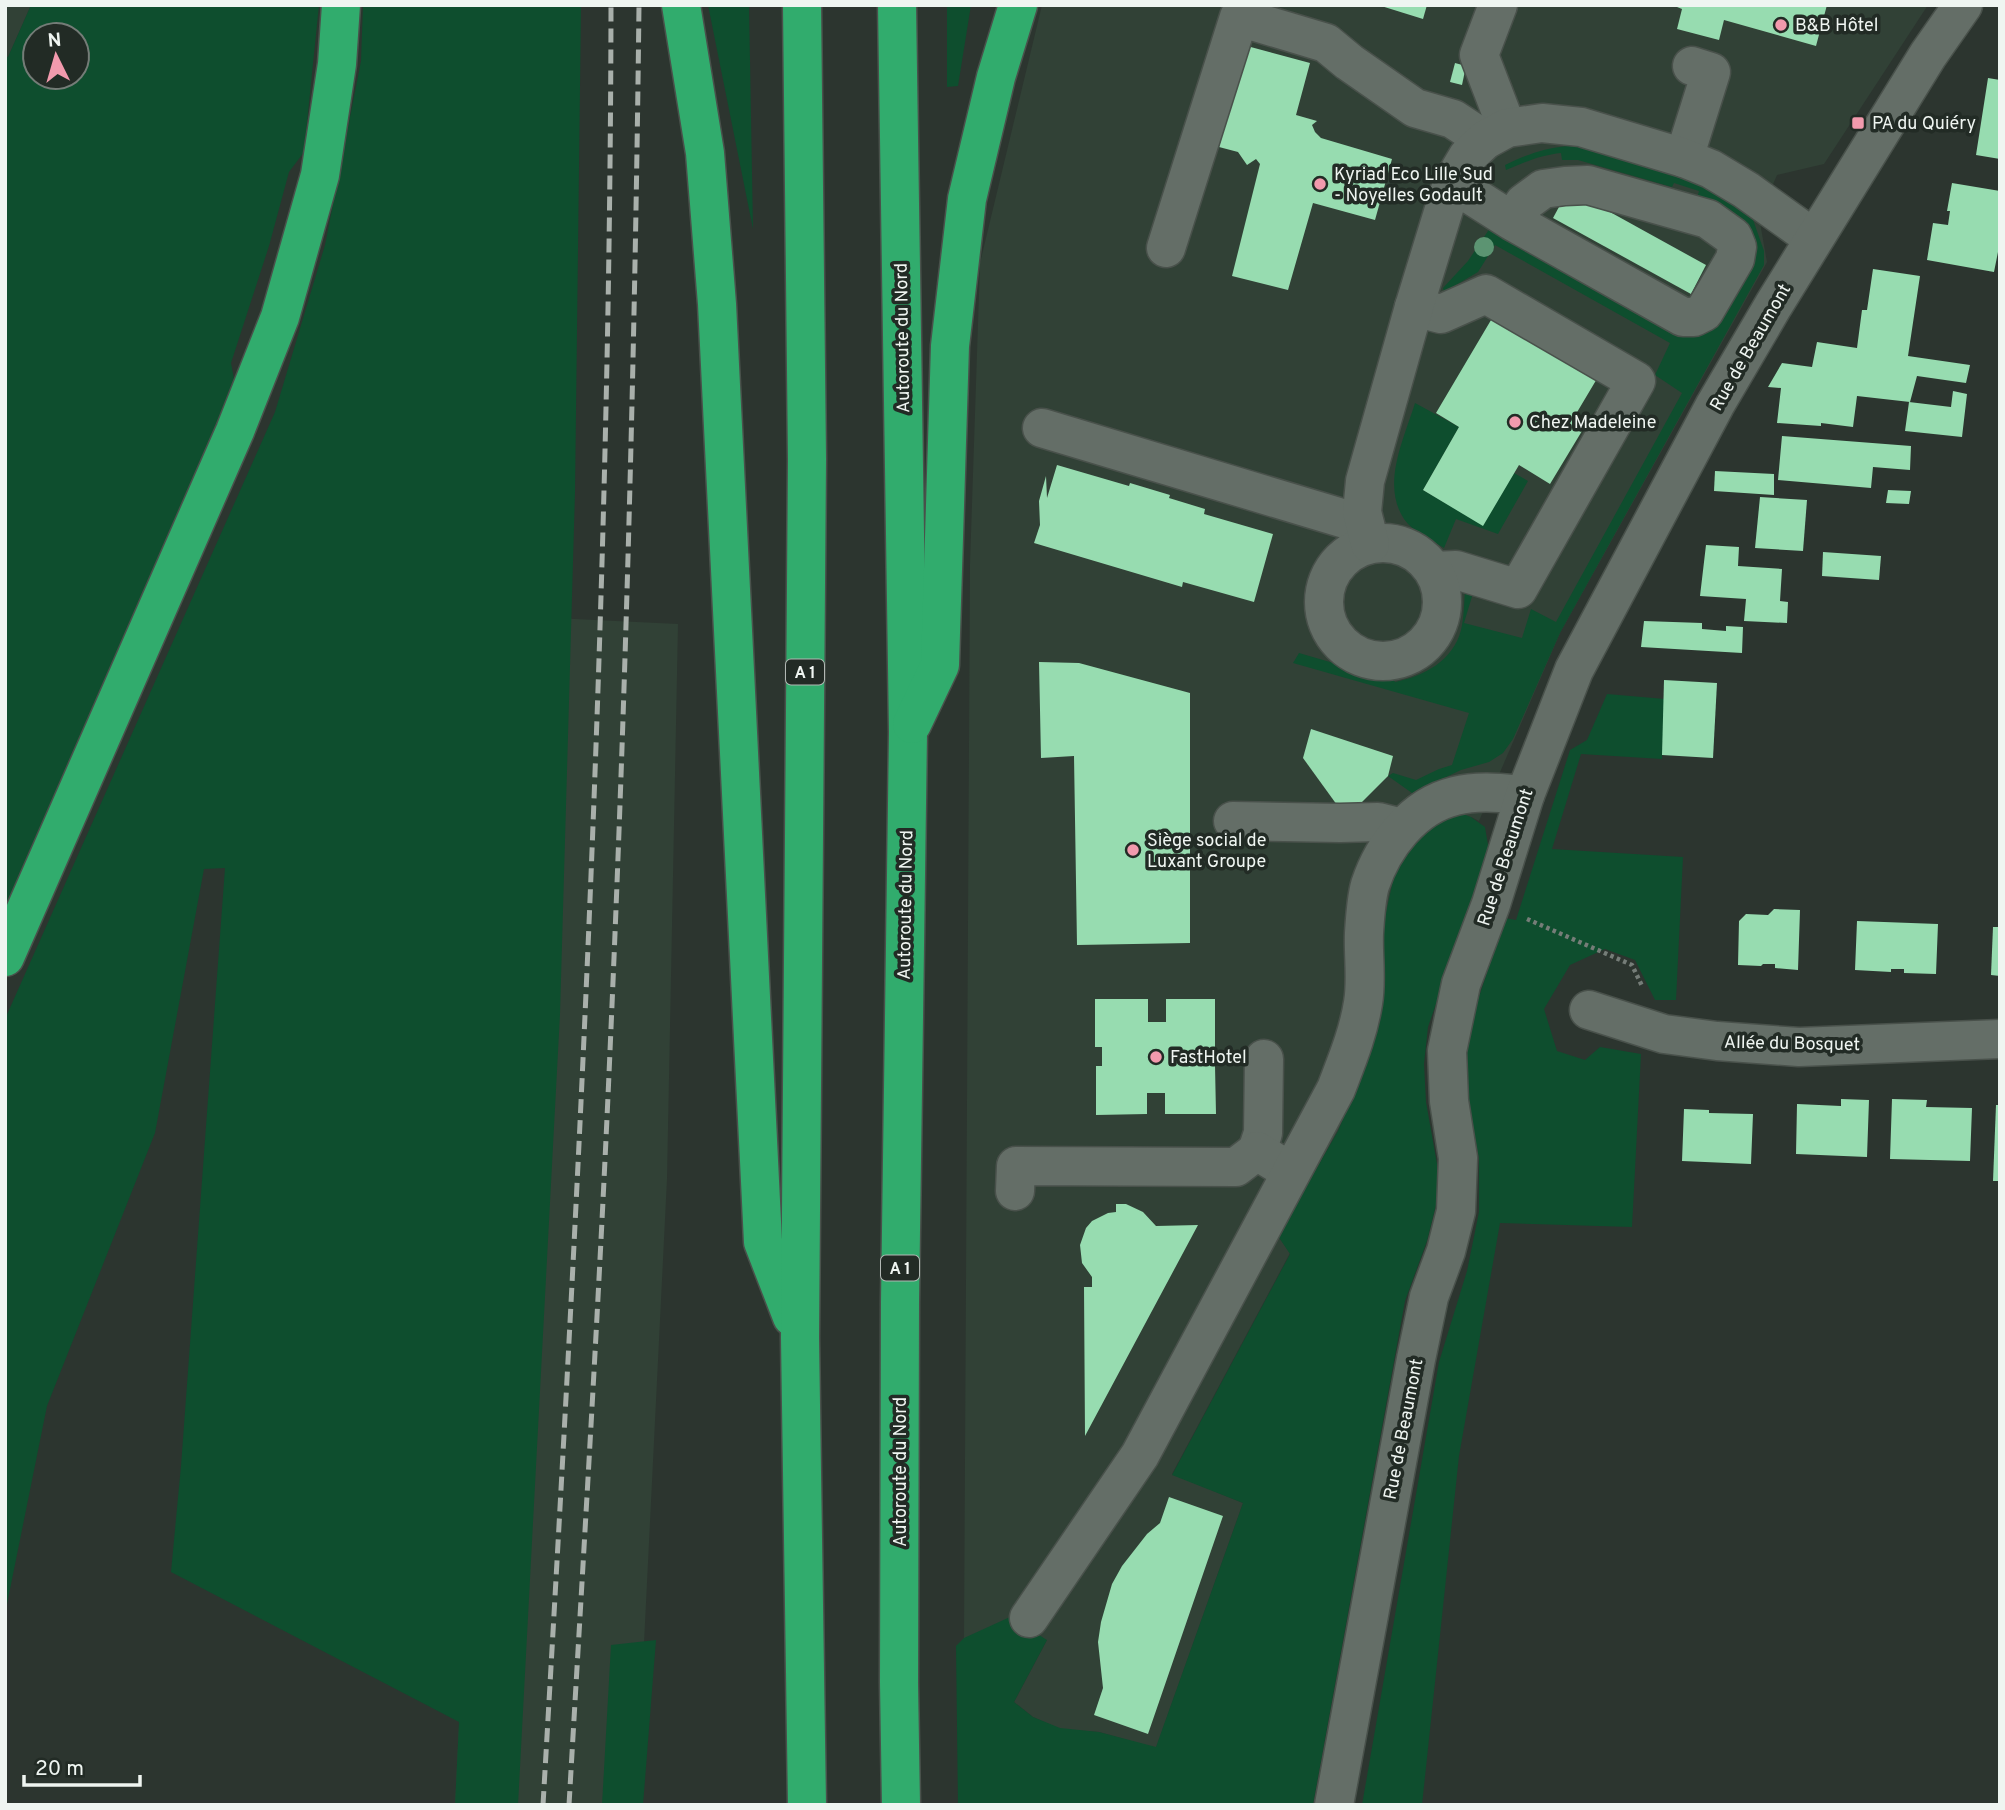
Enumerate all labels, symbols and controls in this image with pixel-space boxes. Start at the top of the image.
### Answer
place label: B&B Hôtel [1795,15,1879,38]
marker: B&B Hôtel [1773,17,1789,33]
north arrow [21,21,91,91]
text: N [47,29,63,54]
place label: PA du Quiéry [1872,113,1976,136]
marker: PA du Quiéry [1850,115,1866,131]
place label: Kyriad Eco Lille Sud - Noyelles Godault [1334,164,1493,208]
marker: Kyriad Eco Lille Sud - Noyelles Godault [1312,176,1328,192]
street label: Autoroute du Nord [891,263,916,413]
street label: Rue de Beaumont [1706,280,1797,415]
place label: Chez Madeleine [1529,412,1656,435]
marker: Chez Madeleine [1507,414,1523,430]
road number: A 1 [786,660,824,684]
street label: Rue de Beaumont [1473,786,1539,929]
street label: Autoroute du Nord [894,830,919,980]
place label: Siège social de Luxant Groupe [1147,830,1266,874]
marker: Siège social de Luxant Groupe [1125,842,1141,858]
street label: Allée du Bosquet [1724,1032,1860,1057]
place label: FastHotel [1170,1047,1247,1070]
marker: FastHotel [1148,1049,1164,1065]
road number: A 1 [881,1256,919,1280]
street label: Rue de Beaumont [1380,1357,1429,1502]
street label: Autoroute du Nord [890,1397,913,1547]
scale bar [24,1744,140,1788]
text: 20 m [35,1756,84,1783]

